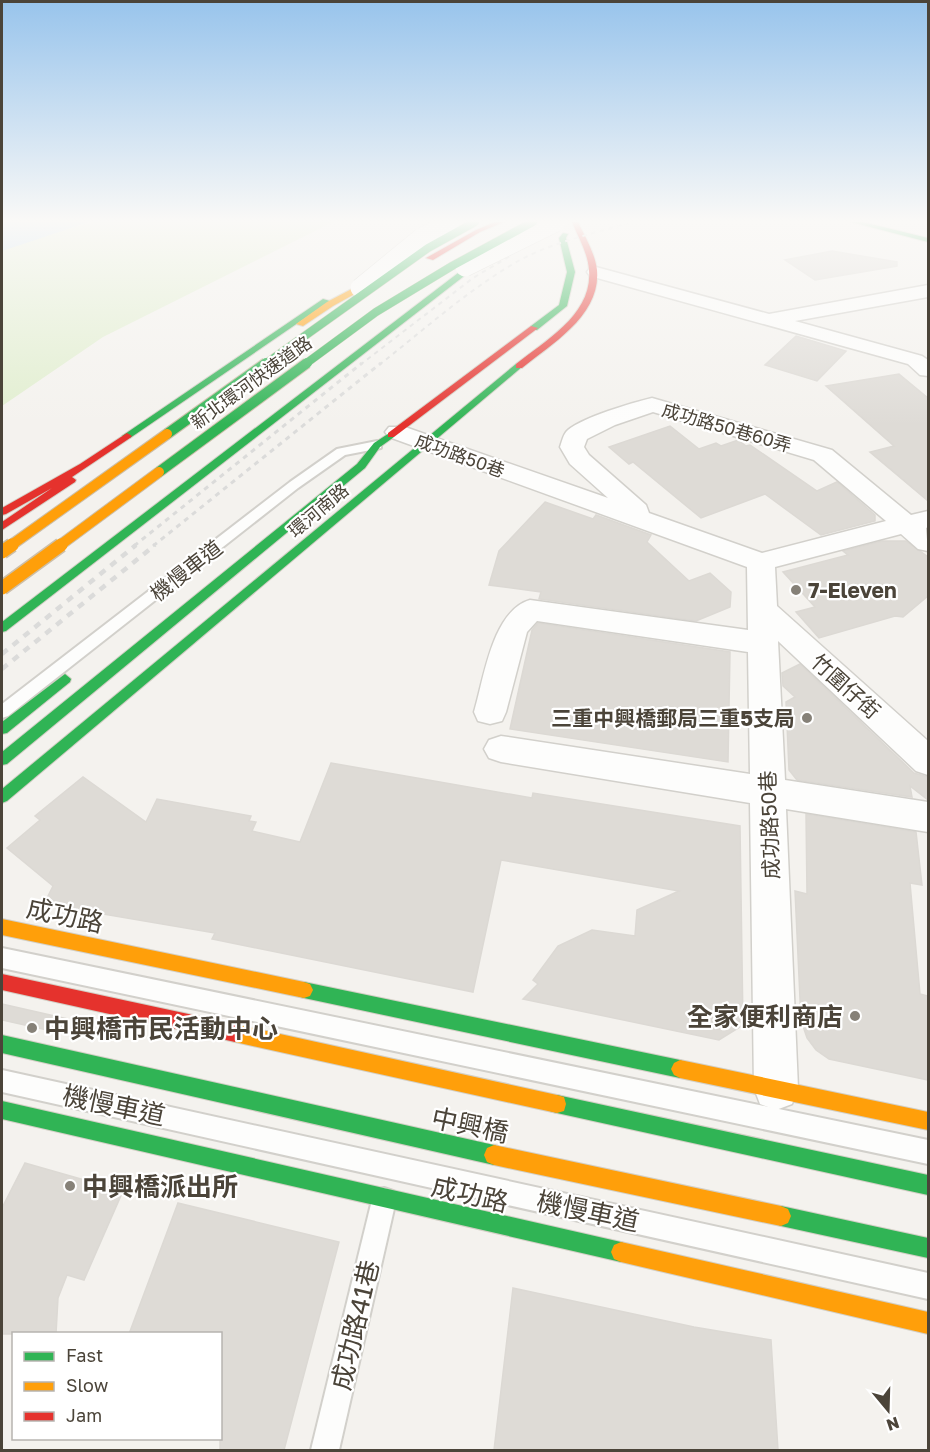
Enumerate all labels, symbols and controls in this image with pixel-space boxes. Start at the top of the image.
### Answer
street label: 新北環河快速道路 [186,331,316,433]
street label: 成功路50巷60弄 [660,398,794,456]
street label: 成功路50巷 [412,429,508,481]
street label: 環河南路 [283,478,353,542]
street label: 機慢車道 [145,534,227,606]
place label: 7-Eleven [808,577,897,603]
marker: 7-Eleven [789,583,803,597]
street label: 竹圍仔街 [806,648,886,724]
place label: 三重中興橋郵局三重5支局 [551,705,795,731]
marker: 三重中興橋郵局三重5支局 [800,711,814,725]
street label: 成功路50巷 [754,770,784,880]
street label: 成功路 [24,892,106,938]
place label: 全家便利商店 [687,1001,843,1032]
marker: 全家便利商店 [848,1009,862,1023]
place label: 中興橋市民活動中心 [44,1013,278,1044]
marker: 中興橋市民活動中心 [25,1021,39,1035]
street label: 機慢車道 [60,1079,168,1131]
street label: 中興橋 [429,1102,511,1148]
street label: 成功路 [429,1170,511,1218]
place label: 中興橋派出所 [82,1171,238,1202]
marker: 中興橋派出所 [63,1179,77,1193]
street label: 機慢車道 [534,1185,642,1237]
street label: 成功路41巷 [325,1257,385,1393]
legend [12,1332,222,1440]
text: Fast [66,1344,103,1366]
text: Slow [66,1374,109,1396]
north arrow [858,1380,918,1440]
text: Jam [66,1404,102,1426]
text: N [884,1413,902,1436]

